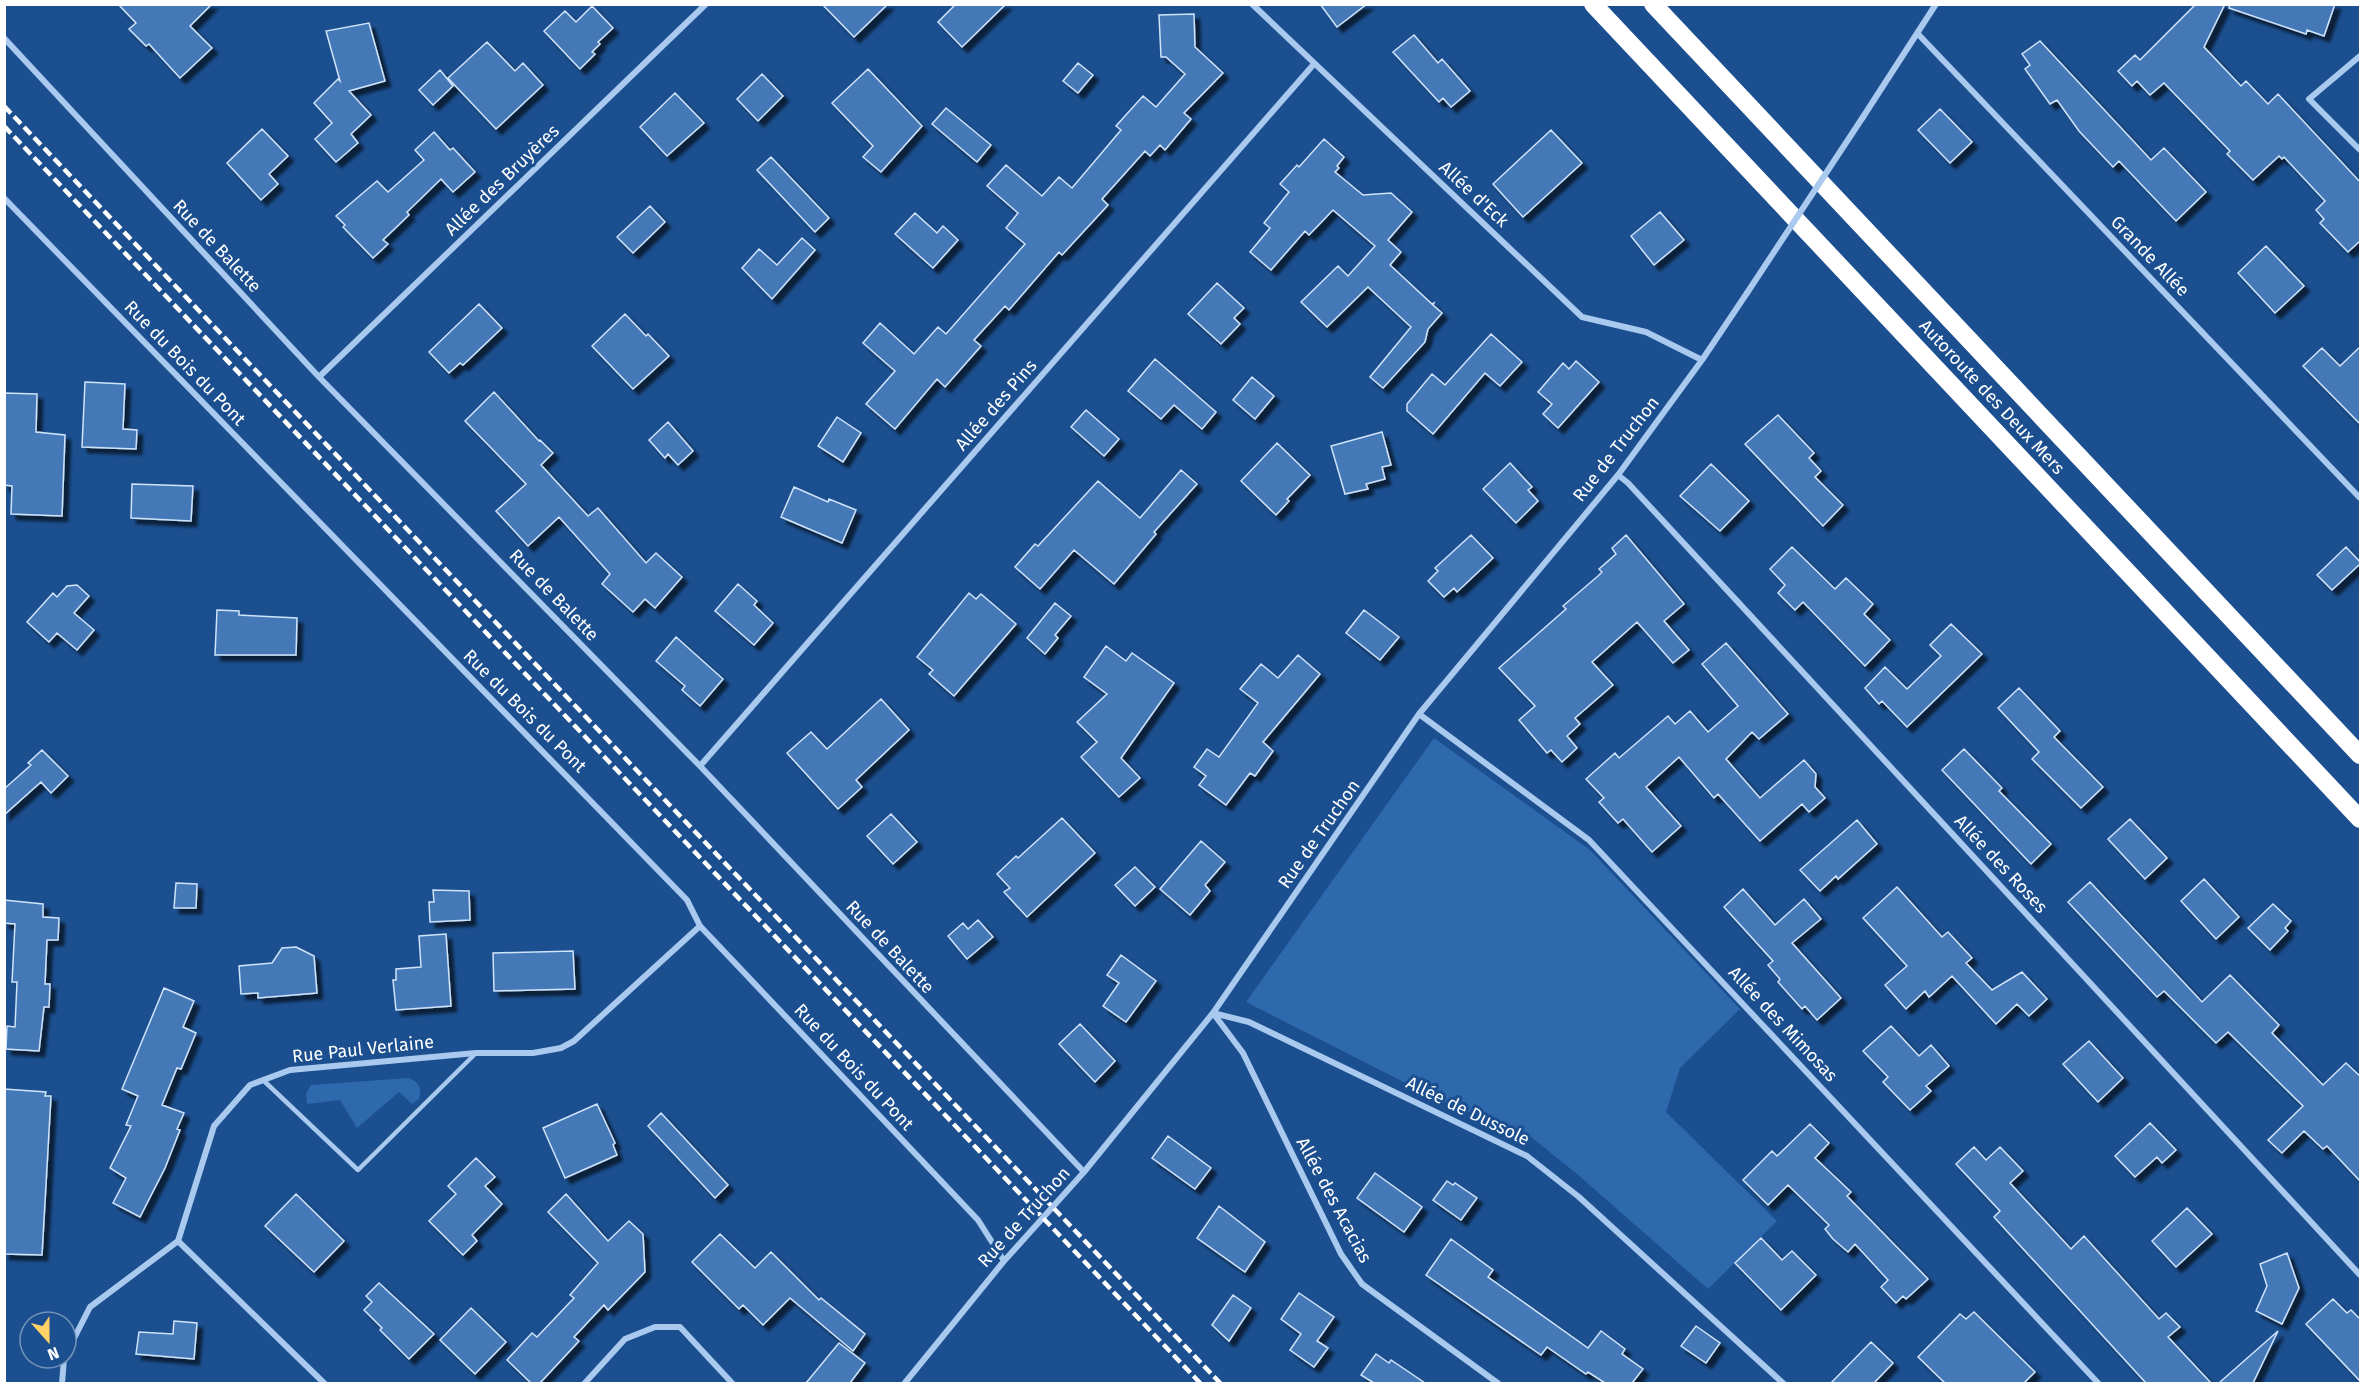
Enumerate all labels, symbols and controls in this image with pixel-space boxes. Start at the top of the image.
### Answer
street label: Allée des Bruyères [440,120,564,240]
street label: Allée d'Eck [1435,156,1514,232]
street label: Rue de Balette [168,195,266,297]
street label: Grande Allée [2106,211,2194,301]
street label: Rue du Bois du Pont [120,296,251,430]
street label: Autoroute des Deux Mers [1914,315,2070,479]
street label: Allée des Pins [950,355,1042,455]
street label: Rue de Truchon [1568,392,1664,506]
street label: Rue de Balette [505,544,603,646]
street label: Rue du Bois du Pont [459,645,592,778]
street label: Rue de Truchon [1273,775,1365,893]
street label: Allée des Roses [1950,810,2052,918]
street label: Rue de Balette [841,896,939,998]
street label: Allée des Mimosas [1724,962,1842,1086]
street label: Rue du Bois du Pont [790,999,919,1135]
street label: Rue Paul Verlaine [291,1031,435,1067]
street label: Allée de Dussole [1403,1072,1533,1150]
street label: Allée des Acacias [1292,1133,1376,1267]
street label: Rue de Truchon [973,1162,1075,1272]
north arrow [18,1310,78,1370]
text: N [45,1343,62,1364]

